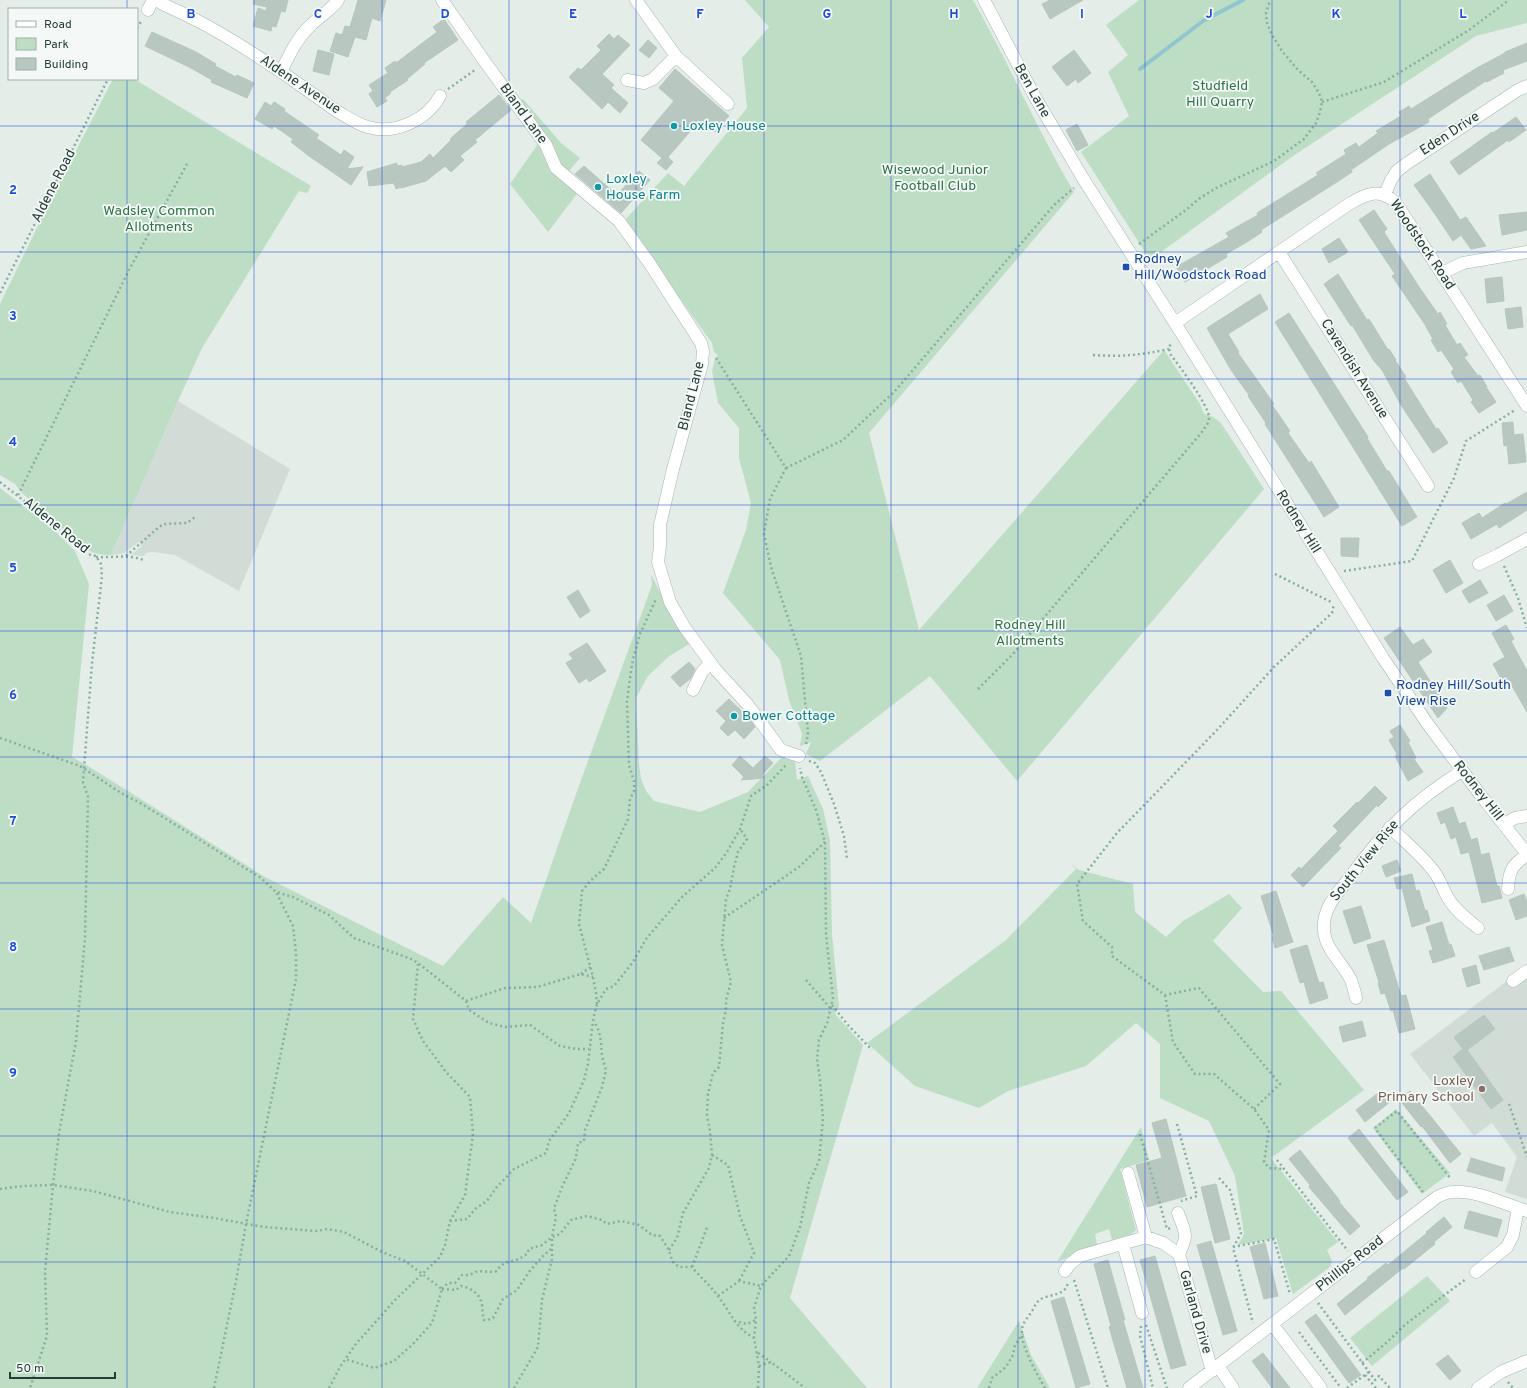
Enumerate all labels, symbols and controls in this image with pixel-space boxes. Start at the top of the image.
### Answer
text: B [187,7,196,23]
text: C [314,7,322,23]
text: D [440,7,450,23]
text: E [569,7,577,23]
text: F [696,7,704,23]
text: G [823,7,832,23]
text: H [949,7,959,23]
text: I [1080,7,1084,23]
text: J [1205,7,1213,23]
text: K [1331,7,1341,23]
text: L [1459,7,1467,23]
legend [8,8,138,80]
text: Road [44,17,72,33]
text: Park [44,37,69,53]
street label: Aldene Avenue [256,52,344,118]
text: Building [44,57,88,73]
street label: Ben Lane [1010,61,1054,121]
park label: Studfield Hill Quarry [1186,78,1254,111]
street label: Bland Lane [495,80,551,148]
street label: Eden Drive [1417,108,1483,160]
place label: Loxley House [682,118,766,135]
marker: Loxley House [669,121,679,131]
street label: Aldene Road [28,146,80,226]
park label: Wisewood Junior Football Club [882,162,989,195]
place label: Loxley House Farm [606,171,680,204]
marker: Loxley House Farm [593,182,603,192]
text: 2 [9,183,17,199]
street label: Woodstock Road [1386,197,1458,293]
park label: Wadsley Common Allotments [103,203,215,236]
place label: Rodney Hill/Woodstock Road [1134,251,1267,284]
marker: Rodney Hill/Woodstock Road [1121,262,1131,272]
text: 3 [9,309,17,325]
street label: Cavendish Avenue [1316,316,1392,422]
street label: Bland Lane [675,360,709,432]
text: 4 [9,435,17,451]
street label: Rodney Hill [1272,487,1324,557]
street label: Aldene Road [20,494,92,558]
text: 5 [9,561,17,577]
park label: Rodney Hill Allotments [994,617,1066,650]
place label: Rodney Hill/South View Rise [1396,677,1511,710]
text: 6 [9,688,17,704]
marker: Rodney Hill/South View Rise [1383,688,1393,698]
place label: Bower Cottage [742,708,835,725]
marker: Bower Cottage [729,711,739,721]
street label: Rodney Hill [1449,758,1507,824]
text: 7 [10,814,17,830]
street label: South View Rise [1327,817,1403,905]
text: 8 [9,940,17,956]
text: 9 [9,1066,17,1082]
place label: Loxley Primary School [1378,1073,1474,1106]
marker: Loxley Primary School [1477,1084,1487,1094]
street label: Phillips Road [1313,1232,1387,1296]
street label: Garland Drive [1175,1268,1215,1356]
scale bar [10,1354,115,1380]
text: 50 m [16,1361,44,1377]

